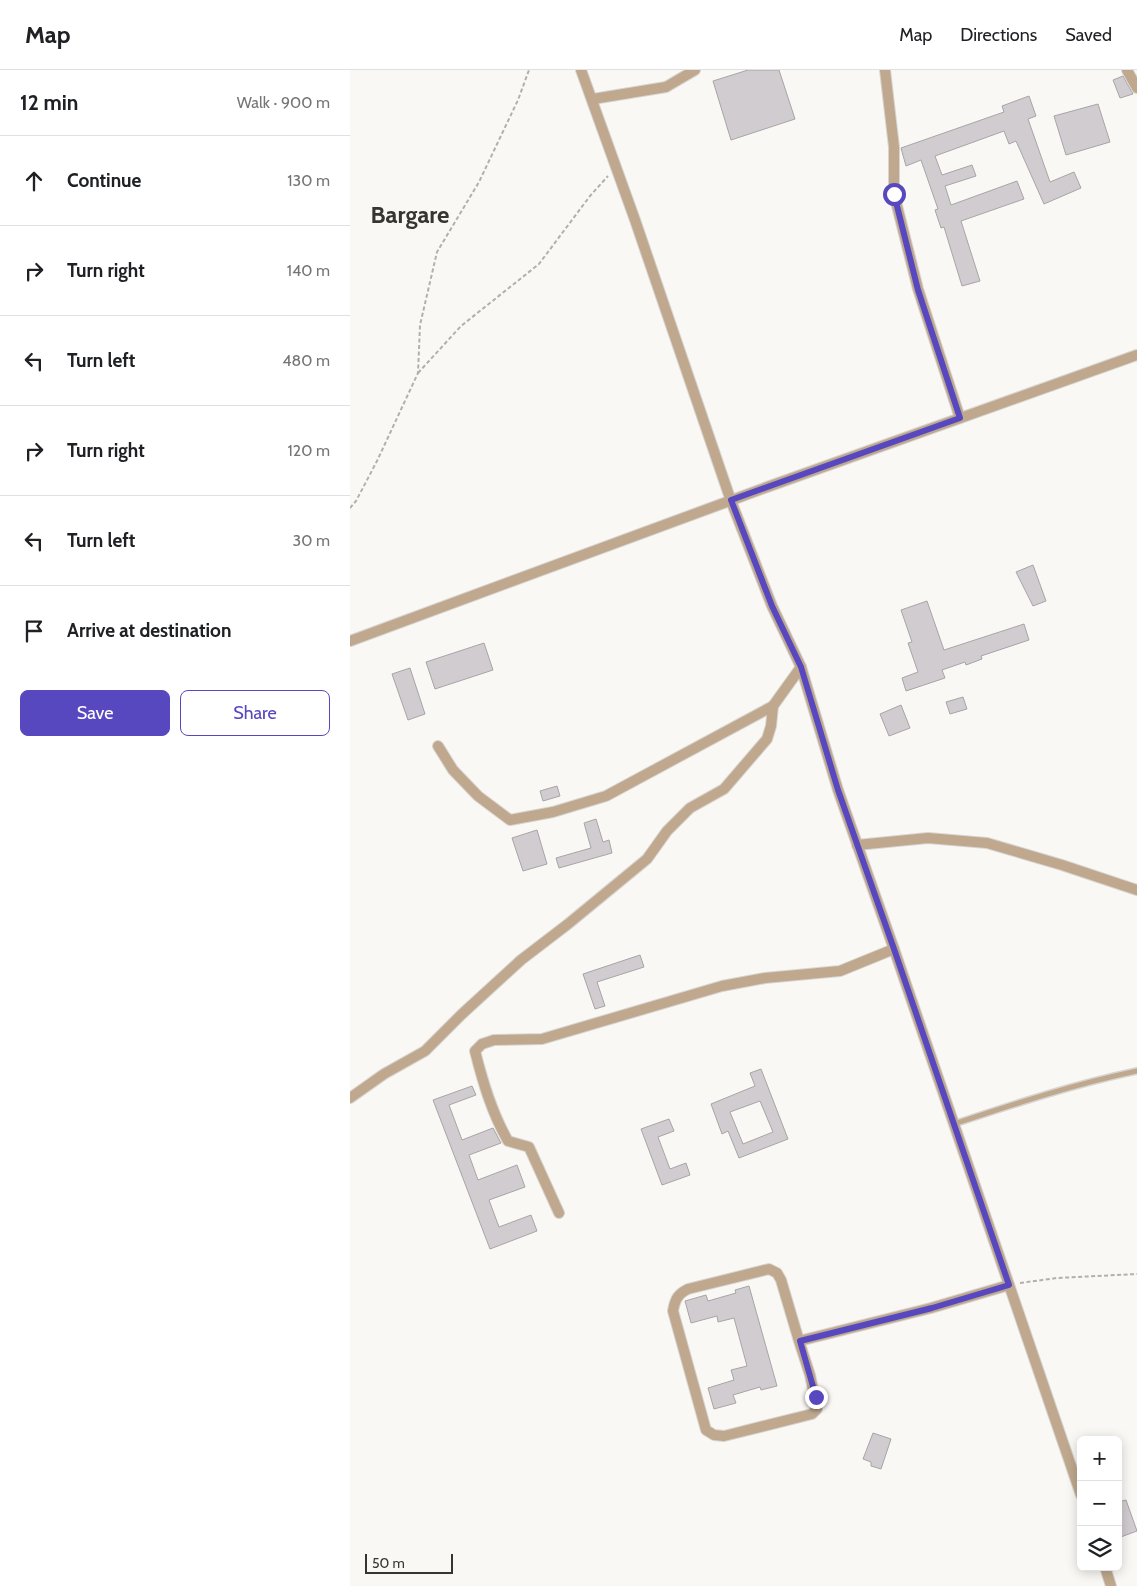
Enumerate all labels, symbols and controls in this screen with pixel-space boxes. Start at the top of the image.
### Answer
text: Map [25,20,71,49]
text: Map [899,24,932,46]
text: Directions [960,24,1037,46]
text: Saved [1065,24,1112,46]
text: 12 min [20,90,78,115]
text: Walk · 900 m [237,93,330,112]
icon: ahead [20,167,48,195]
text: Continue [67,169,141,192]
text: 130 m [287,171,330,190]
route start [883,183,906,206]
district label: Bargare [371,200,449,229]
icon: right [20,257,48,285]
text: Turn right [67,259,145,282]
text: 140 m [287,261,330,280]
icon: left [20,347,48,375]
text: Turn left [67,349,135,372]
text: 480 m [282,351,330,370]
icon: right [20,437,48,465]
text: Turn right [67,439,145,462]
text: 120 m [288,441,330,460]
icon: left [20,527,48,555]
text: Turn left [67,529,135,552]
text: 30 m [293,531,330,550]
icon: arrive [20,617,48,645]
text: Arrive at destination [67,619,231,642]
button: Save [20,690,170,736]
button: Share [180,690,330,736]
route end [805,1386,828,1409]
map controls [1077,1436,1122,1571]
button: + [1077,1436,1122,1481]
button: − [1077,1481,1122,1526]
button: layers [1077,1526,1122,1571]
scale bar [365,1551,452,1574]
text: 50 m [372,1554,405,1572]

